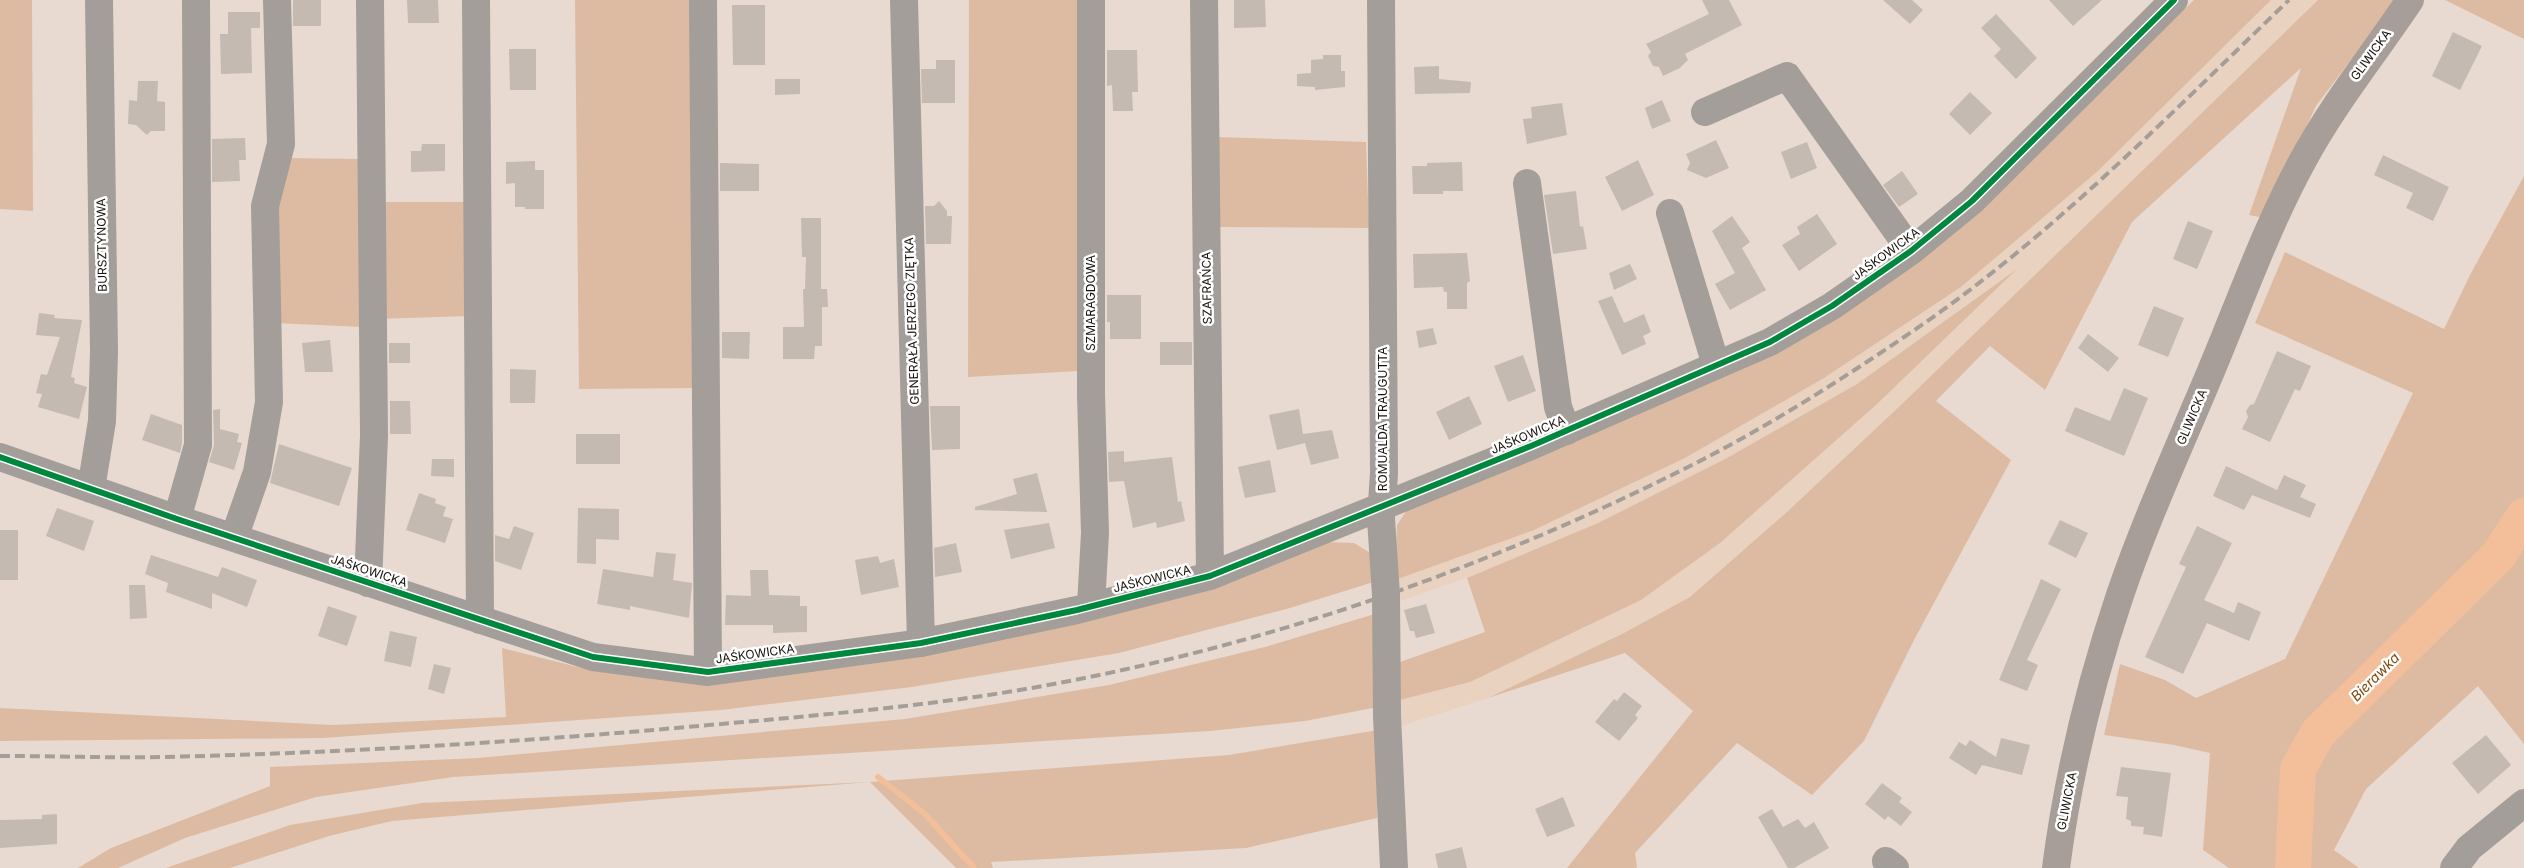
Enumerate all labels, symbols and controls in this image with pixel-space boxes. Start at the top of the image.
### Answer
street label: GLIWICKA [2347,26,2394,83]
street label: BURSZTYNOWA [93,198,110,292]
street label: JAŚKOWICKA [1849,224,1922,283]
street label: GENERAŁA JERZEGO ZIĘTKA [901,237,922,405]
street label: SZAFRAŃCA [1198,252,1215,324]
street label: SZMARAGDOWA [1083,255,1098,351]
street label: ROMUALDA TRAUGUTTA [1375,347,1390,491]
street label: GLIWICKA [2173,387,2210,447]
street label: JAŚKOWICKA [1488,412,1567,457]
street label: JAŚKOWICKA [329,551,409,590]
street label: JAŚKOWICKA [1111,562,1192,595]
street label: JAŚKOWICKA [714,641,795,666]
water label: Bierawka [2347,649,2403,704]
street label: GLIWICKA [2054,770,2080,831]

